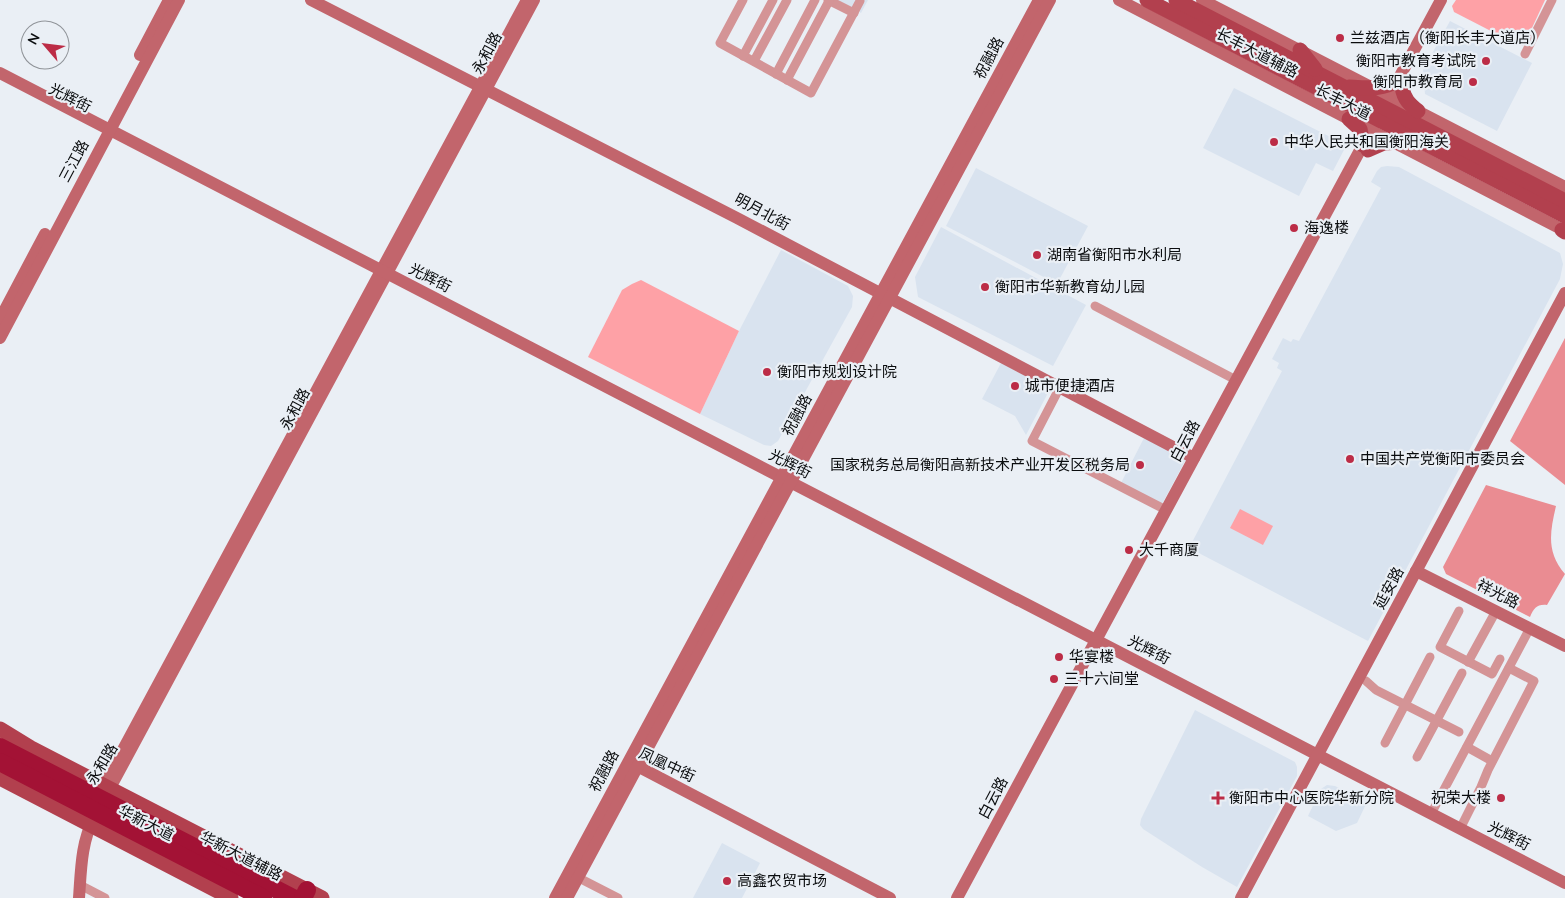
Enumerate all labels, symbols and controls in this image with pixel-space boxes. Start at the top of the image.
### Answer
north arrow [20,20,70,70]
street label: 长丰大道辅路 [1213,24,1302,81]
street label: 永和路 [468,28,506,77]
place label: 兰兹酒店（衡阳长丰大道店） [1350,28,1545,47]
text: N [23,30,44,48]
marker: 兰兹酒店（衡阳长丰大道店） [1334,32,1346,44]
street label: 祝融路 [970,33,1008,82]
place label: 衡阳市教育考试院 [1356,51,1476,70]
marker: 衡阳市教育考试院 [1480,55,1492,67]
place label: 衡阳市教育局 [1373,72,1463,91]
marker: 衡阳市教育局 [1467,76,1479,88]
street label: 光辉街 [46,79,95,116]
street label: 长丰大道 [1312,79,1374,124]
place label: 中华人民共和国衡阳海关 [1284,132,1449,151]
street label: 三江路 [55,136,93,185]
marker: 中华人民共和国衡阳海关 [1268,136,1280,148]
street label: 明月北街 [731,189,793,234]
place label: 海逸楼 [1304,218,1349,237]
marker: 海逸楼 [1288,222,1300,234]
place label: 湖南省衡阳市水利局 [1047,245,1182,264]
marker: 湖南省衡阳市水利局 [1031,249,1043,261]
street label: 光辉街 [406,259,455,296]
place label: 衡阳市华新教育幼儿园 [995,277,1145,296]
marker: 衡阳市华新教育幼儿园 [979,281,991,293]
place label: 衡阳市规划设计院 [777,362,897,381]
marker: 衡阳市规划设计院 [761,366,773,378]
place label: 城市便捷酒店 [1025,376,1115,395]
marker: 城市便捷酒店 [1009,380,1021,392]
street label: 永和路 [276,384,314,433]
street label: 祝融路 [778,390,816,439]
street label: 白云路 [1166,416,1204,465]
street label: 光辉街 [766,445,815,482]
place label: 中国共产党衡阳市委员会 [1360,449,1525,468]
marker: 中国共产党衡阳市委员会 [1344,453,1356,465]
place label: 国家税务总局衡阳高新技术产业开发区税务局 [830,455,1130,474]
marker: 国家税务总局衡阳高新技术产业开发区税务局 [1134,459,1146,471]
place label: 大千商厦 [1139,540,1199,559]
marker: 大千商厦 [1123,544,1135,556]
street label: 延安路 [1370,563,1408,612]
street label: 祥光路 [1474,575,1523,612]
street label: 光辉街 [1125,631,1174,668]
place label: 华宴楼 [1069,647,1114,666]
marker: 华宴楼 [1053,651,1065,663]
place label: 三十六间堂 [1064,669,1139,688]
marker: 三十六间堂 [1048,673,1060,685]
street label: 永和路 [82,740,121,788]
street label: 凤凰中街 [636,743,698,786]
street label: 祝融路 [585,746,623,795]
street label: 白云路 [974,773,1012,822]
place label: 衡阳市中心医院华新分院 [1229,788,1394,807]
place label: 祝荣大楼 [1431,788,1491,807]
marker: 衡阳市中心医院华新分院 [1211,791,1225,805]
marker: 祝荣大楼 [1495,792,1507,804]
street label: 华新大道 [115,800,177,845]
street label: 光辉街 [1485,817,1534,854]
street label: 华新大道辅路 [197,827,286,884]
place label: 高鑫农贸市场 [737,871,827,890]
marker: 高鑫农贸市场 [721,875,733,887]

